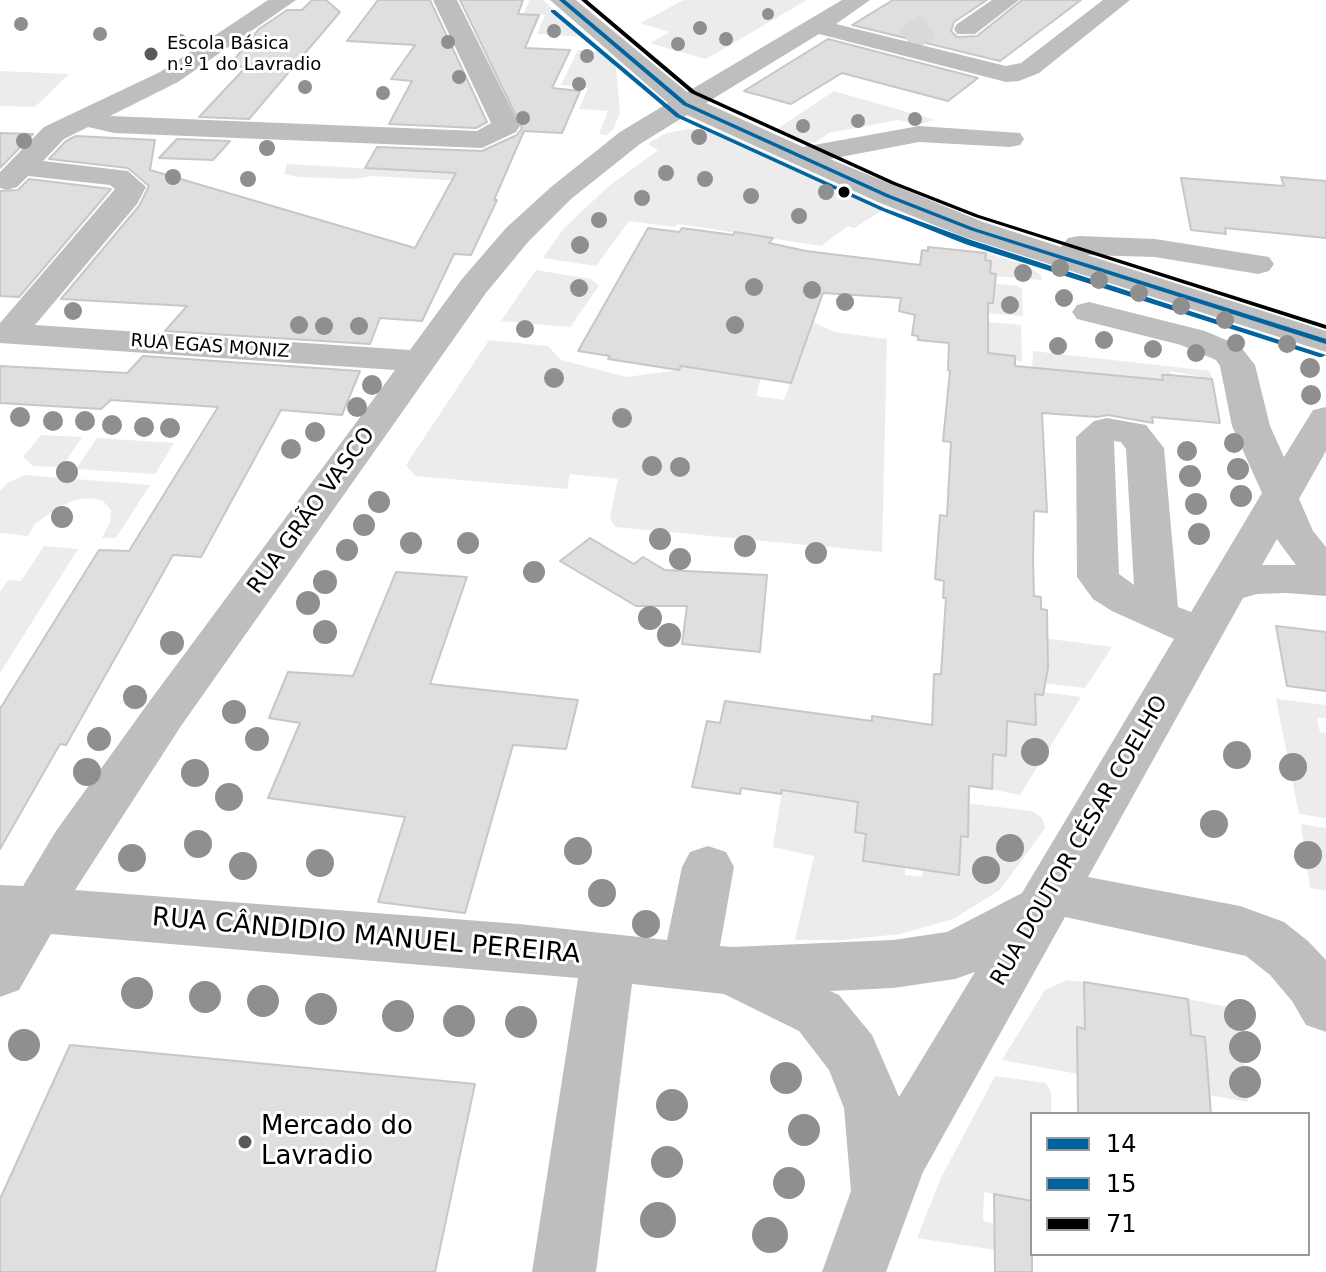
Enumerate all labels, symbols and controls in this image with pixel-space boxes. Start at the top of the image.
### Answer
place label: Escola Básica n.º 1 do Lavradio [167,33,321,76]
marker: Escola Básica n.º 1 do Lavradio [142,45,160,63]
unlabelled marker [836,184,852,200]
street label: RUA EGAS MONIZ [130,331,290,363]
street label: RUA GRÃO VASCO [243,423,381,599]
street label: RUA DOUTOR CÉSAR COELHO [986,691,1174,991]
street label: RUA CÂNDIDIO MANUEL PEREIRA [151,903,581,971]
place label: Mercado do Lavradio [261,1111,413,1172]
legend [1030,1112,1310,1256]
text: 14 [1106,1130,1137,1158]
marker: Mercado do Lavradio [236,1133,254,1151]
text: 15 [1106,1170,1137,1198]
text: 71 [1106,1210,1137,1238]

